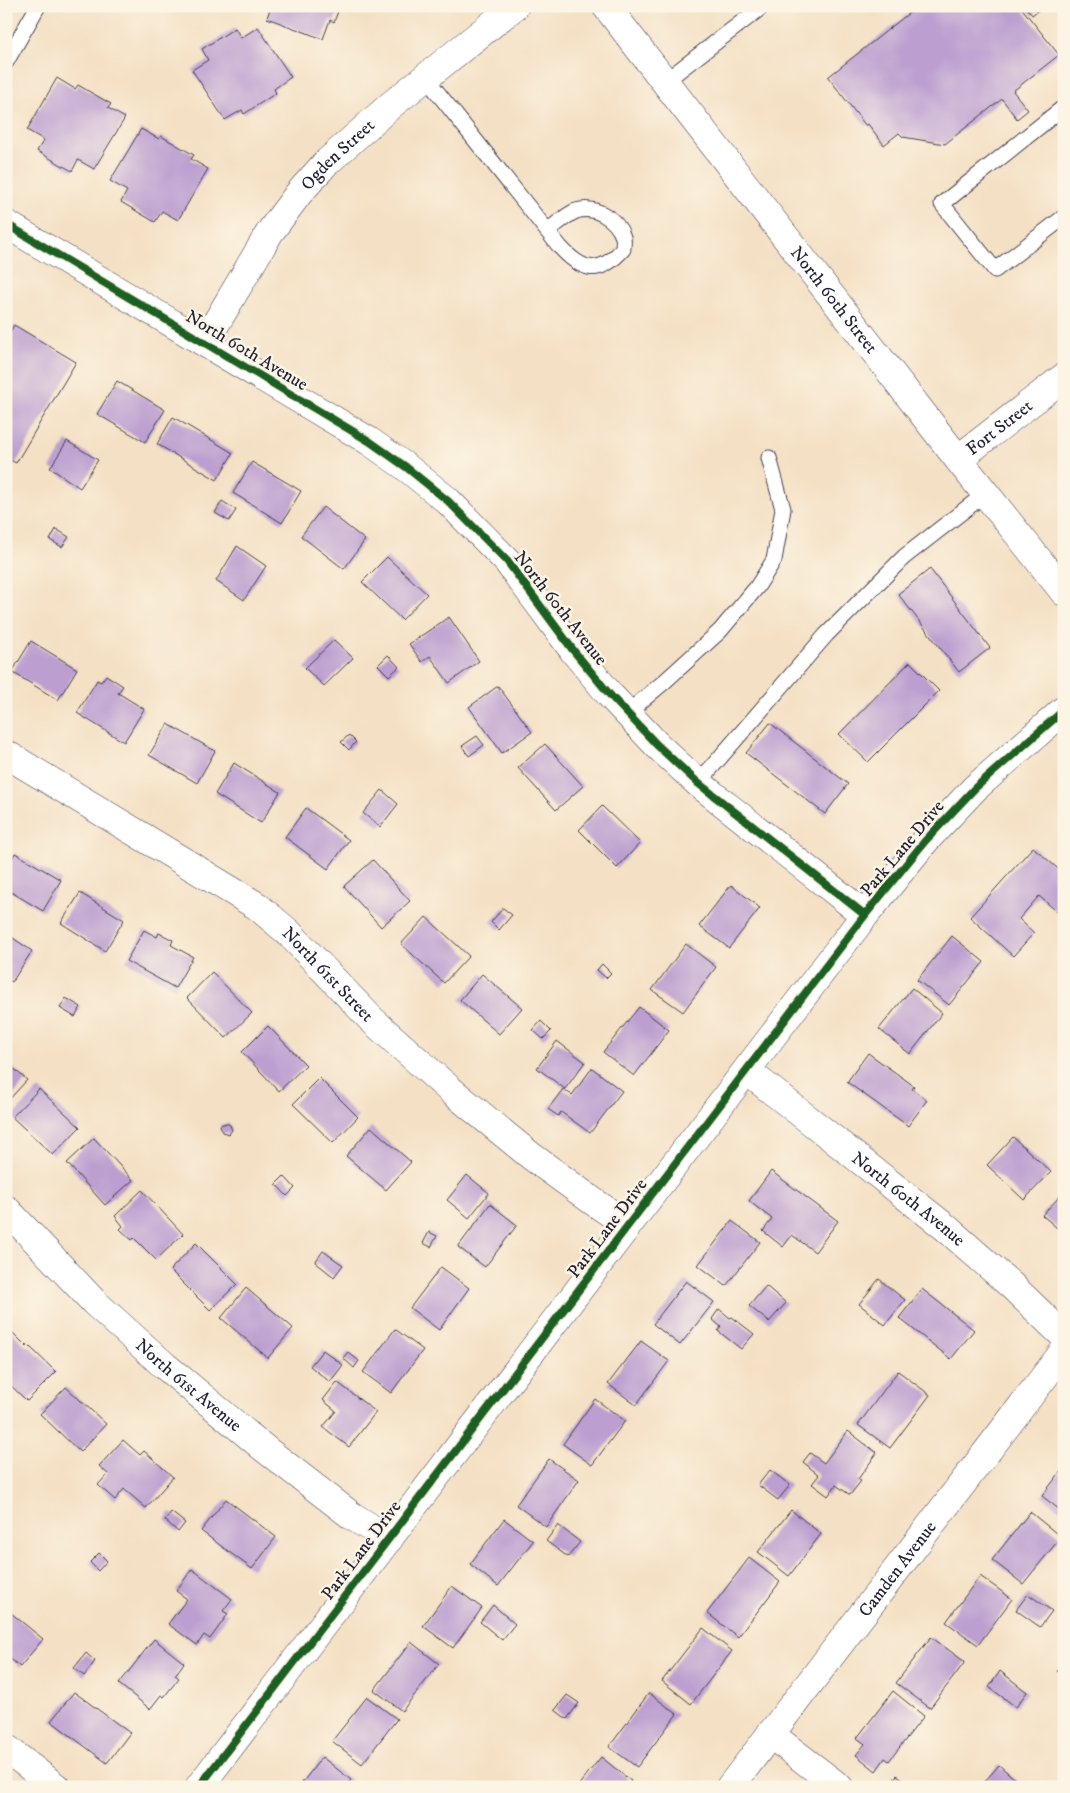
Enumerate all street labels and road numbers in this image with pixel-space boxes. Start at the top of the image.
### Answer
street label: Ogden Street [297,115,380,195]
street label: North 60th Street [785,242,882,358]
street label: North 60th Avenue [181,306,312,396]
street label: Fort Street [962,395,1038,461]
street label: North 60th Avenue [509,547,612,670]
street label: Park Lane Drive [856,796,949,901]
street label: North 61st Street [277,923,378,1027]
street label: North 60th Avenue [847,1148,969,1251]
street label: Park Lane Drive [563,1175,652,1283]
street label: North 61st Avenue [130,1335,246,1437]
street label: Park Lane Drive [317,1497,406,1605]
street label: Camden Avenue [854,1517,942,1622]

